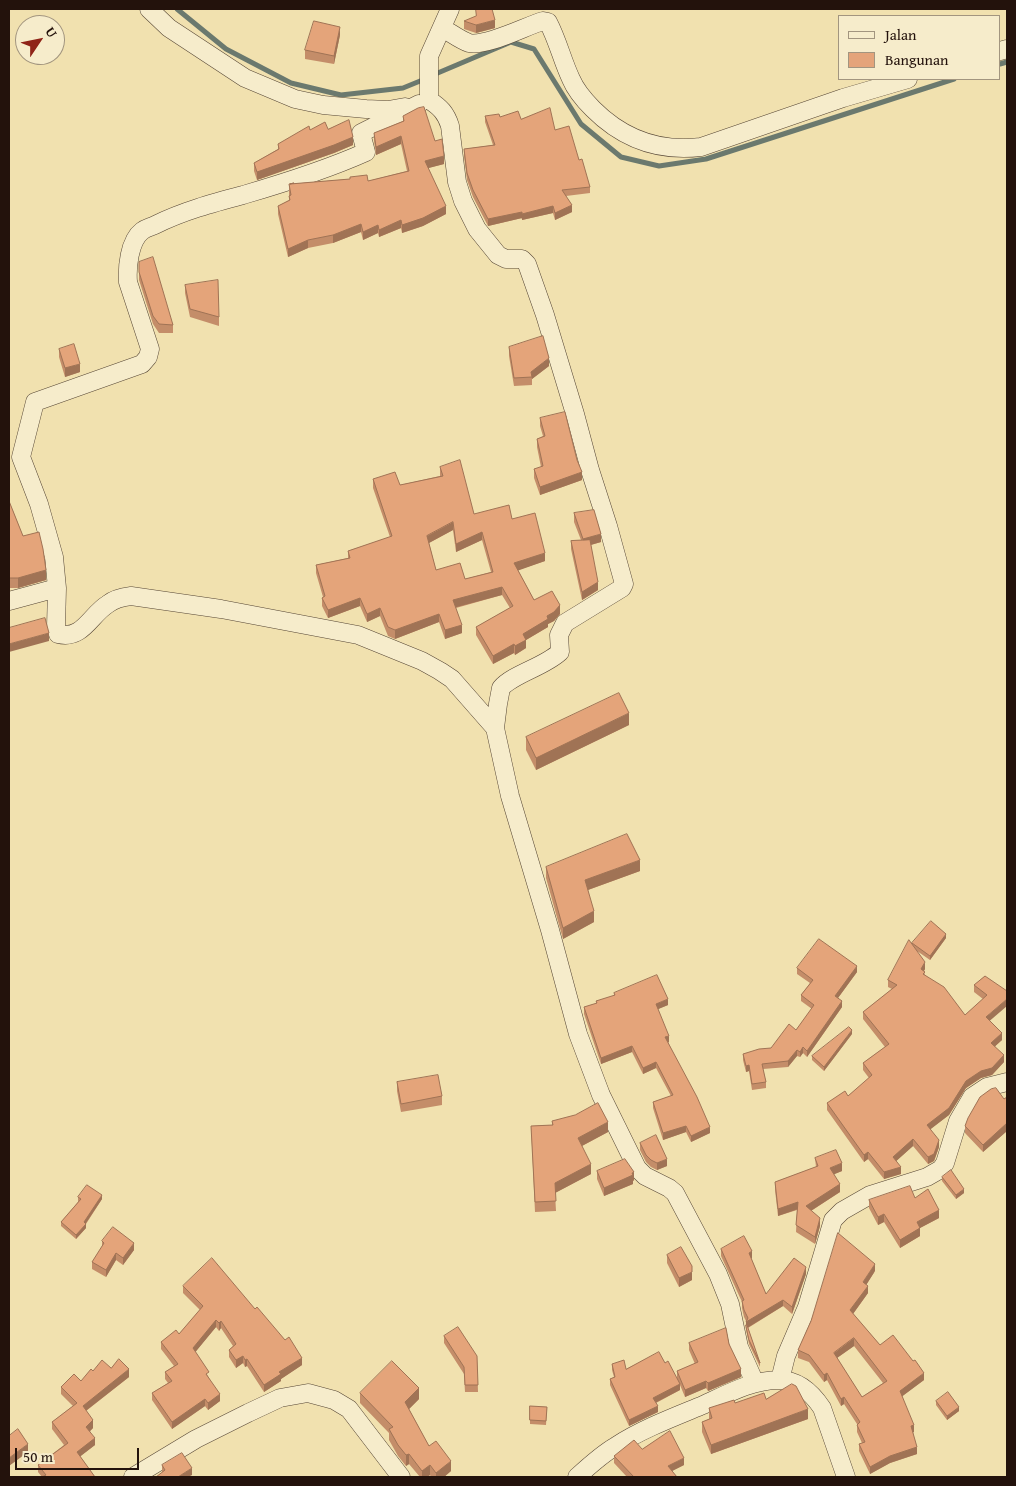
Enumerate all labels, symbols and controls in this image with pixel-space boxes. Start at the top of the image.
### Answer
north arrow [15,15,65,65]
legend [838,15,1001,80]
text: U [41,23,63,42]
text: Jalan [885,24,917,45]
text: Bangunan [885,49,949,70]
scale bar [18,1438,141,1470]
text: 50 m [23,1446,53,1467]

